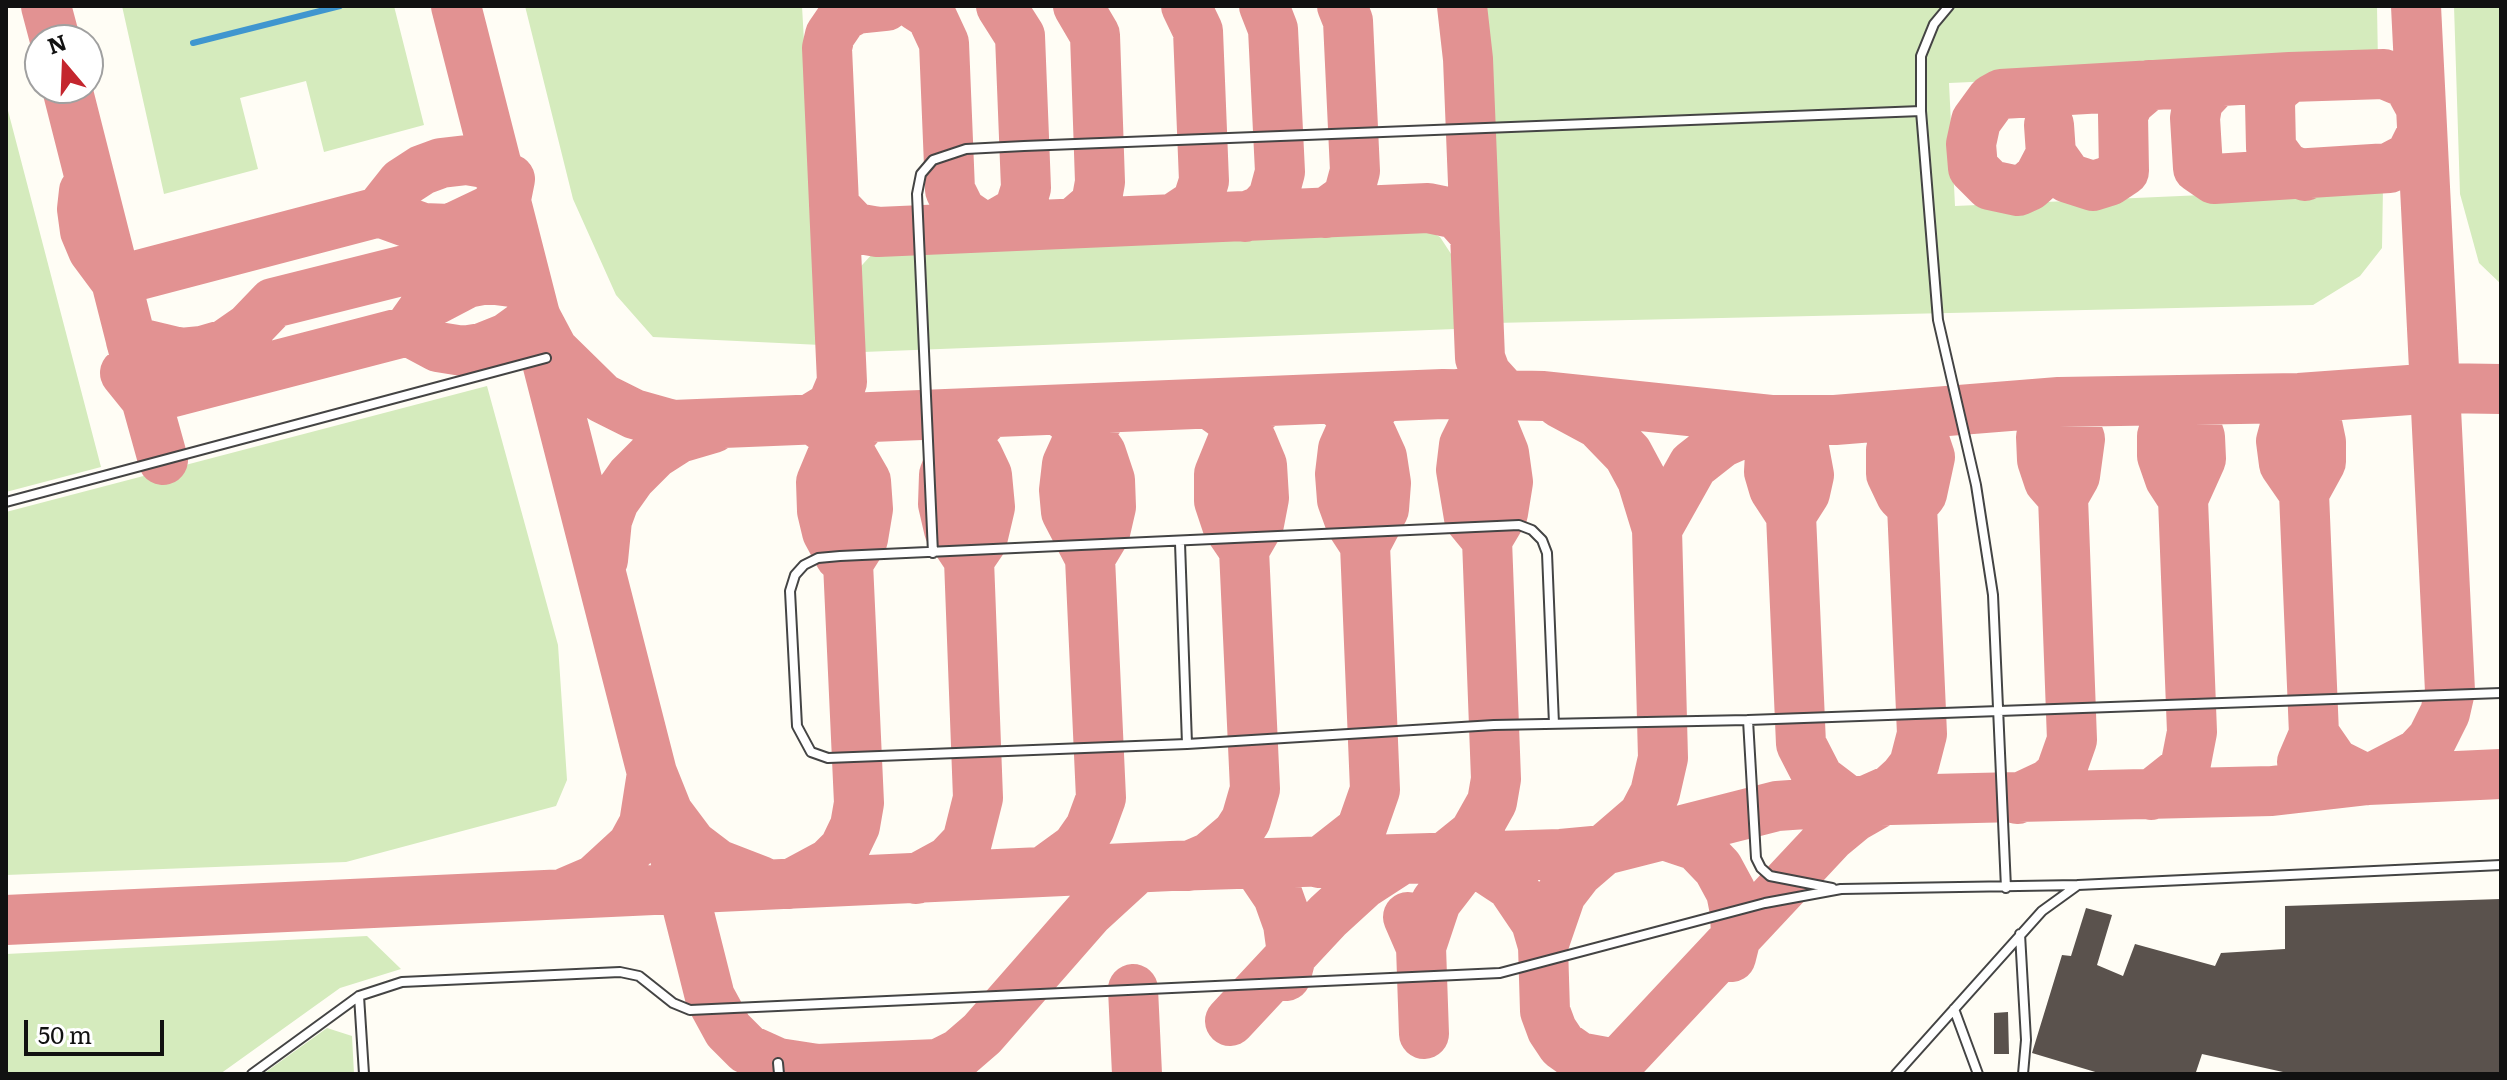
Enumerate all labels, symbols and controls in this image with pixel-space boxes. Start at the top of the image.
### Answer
north arrow [24,24,104,104]
text: N [43,24,71,61]
scale bar [28,1004,168,1054]
text: 50 m [38,1016,92,1051]

